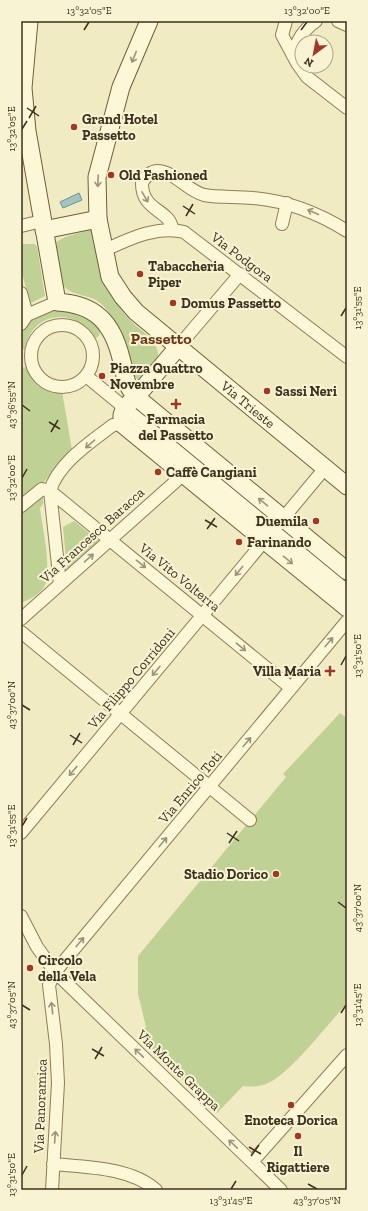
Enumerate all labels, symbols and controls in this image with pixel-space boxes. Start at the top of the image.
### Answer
text: 13°32'05"E [66,5,112,17]
text: 13°32'00"E [284,5,330,17]
north arrow [294,34,334,74]
one-way arrow [129,50,137,62]
text: N [301,54,316,70]
text: 13°32'05"E [6,106,18,152]
place label: Grand Hotel Passetto [82,111,158,144]
marker: Grand Hotel Passetto [69,122,79,132]
place label: Old Fashioned [119,167,207,184]
marker: Old Fashioned [106,170,116,180]
one-way arrow [94,174,101,187]
one-way arrow [141,191,149,203]
one-way arrow [308,208,320,215]
street label: Via Podgora [207,228,276,286]
place label: Tabaccheria Piper [148,258,224,291]
marker: Tabaccheria Piper [135,269,145,279]
text: 13°31'55"E [352,286,364,329]
place label: Domus Passetto [181,295,282,312]
marker: Domus Passetto [168,298,178,308]
district label: Passetto [130,329,192,348]
place label: Piazza Quattro Novembre [110,360,203,393]
marker: Piazza Quattro Novembre [97,371,107,381]
street label: Via Trieste [216,377,279,432]
text: 43°36'55"N [6,381,18,429]
place label: Sassi Neri [275,383,337,400]
marker: Sassi Neri [262,386,272,396]
marker: Farmacia del Passetto [171,399,181,409]
place label: Farmacia del Passetto [139,411,214,444]
one-way arrow [85,439,95,448]
text: 13°32'00"E [6,455,18,501]
place label: Caffè Cangiani [166,464,257,481]
marker: Caffè Cangiani [153,467,163,477]
street label: Via Francesco Baracca [36,484,148,587]
one-way arrow [257,498,268,507]
place label: Duemila [256,513,308,530]
marker: Duemila [311,516,321,526]
place label: Farinando [247,534,312,551]
marker: Farinando [234,537,244,547]
street label: Via Vito Volterra [135,539,224,615]
one-way arrow [84,554,95,563]
one-way arrow [282,556,293,564]
one-way arrow [135,560,146,569]
one-way arrow [235,566,244,576]
street label: Via Filippo Corridoni [84,624,179,733]
text: 13°31'50"E [352,634,364,678]
one-way arrow [325,637,334,647]
one-way arrow [236,642,247,651]
place label: Villa Maria [253,663,321,680]
marker: Villa Maria [324,665,336,677]
one-way arrow [152,666,161,677]
text: 43°37'00"N [6,680,18,729]
one-way arrow [242,737,251,748]
street label: Via Enrico Toti [155,748,226,828]
one-way arrow [69,766,78,776]
text: 13°31'55"E [6,804,18,847]
one-way arrow [159,837,168,847]
place label: Stadio Dorico [184,866,269,883]
marker: Stadio Dorico [271,869,281,879]
text: 43°37'00"N [352,883,364,932]
one-way arrow [76,937,85,947]
place label: Circolo della Vela [38,952,96,985]
marker: Circolo della Vela [25,963,35,973]
text: 43°37'05"N [6,981,18,1029]
text: 13°31'45"E [352,983,364,1026]
one-way arrow [48,1001,55,1014]
street label: Via Monte Grappa [133,1026,224,1115]
one-way arrow [134,1049,144,1058]
street label: Via Panoramica [30,1058,51,1155]
marker: Enoteca Dorica [286,1100,296,1110]
place label: Enoteca Dorica [244,1112,338,1129]
one-way arrow [51,1131,59,1144]
marker: Il Rigattiere [293,1131,303,1141]
one-way arrow [228,1139,238,1149]
place label: Il Rigattiere [266,1143,330,1176]
text: 13°31'50"E [6,1153,18,1197]
text: 13°31'45"E [210,1195,253,1207]
text: 43°37'05"N [293,1195,341,1207]

